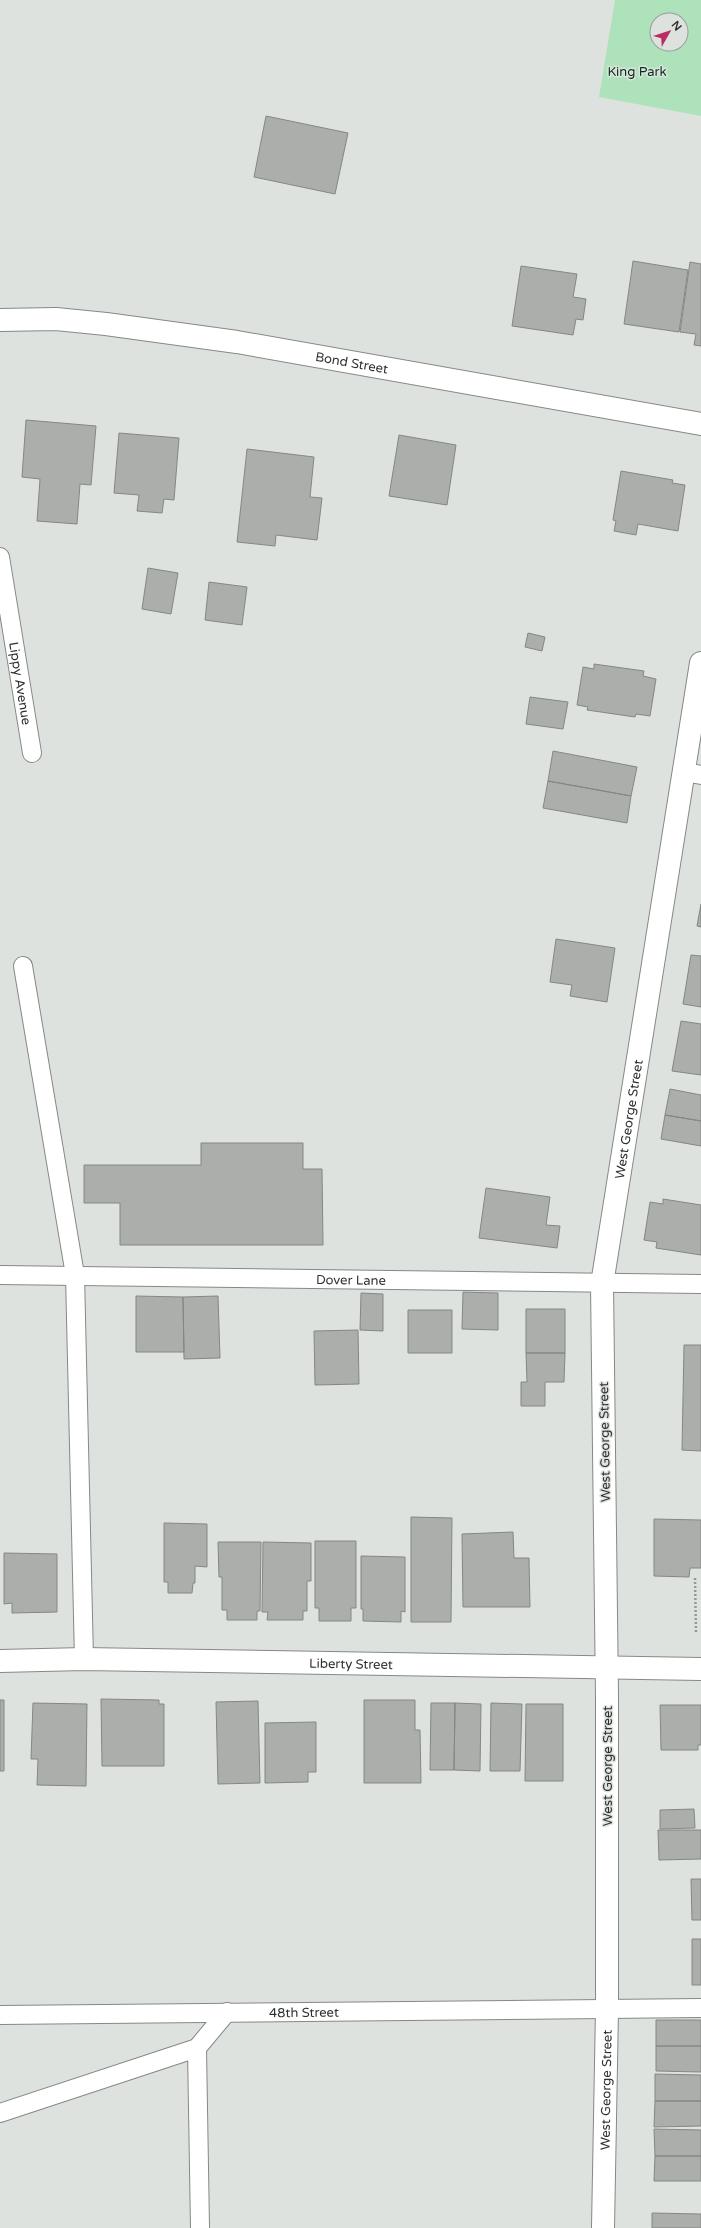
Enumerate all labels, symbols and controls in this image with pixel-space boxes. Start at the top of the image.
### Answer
north arrow [649,12,689,52]
text: N [669,18,684,34]
park label: King Park [607,64,667,80]
street label: Bond Street [314,349,389,378]
street label: Lippy Avenue [5,641,34,726]
street label: West George Street [612,1059,647,1180]
street label: Dover Lane [316,1272,386,1289]
street label: West George Street [596,1382,614,1502]
street label: Liberty Street [309,1656,393,1673]
street label: West George Street [600,1706,616,1826]
street label: 48th Street [269,2005,339,2021]
street label: West George Street [597,2030,616,2150]

